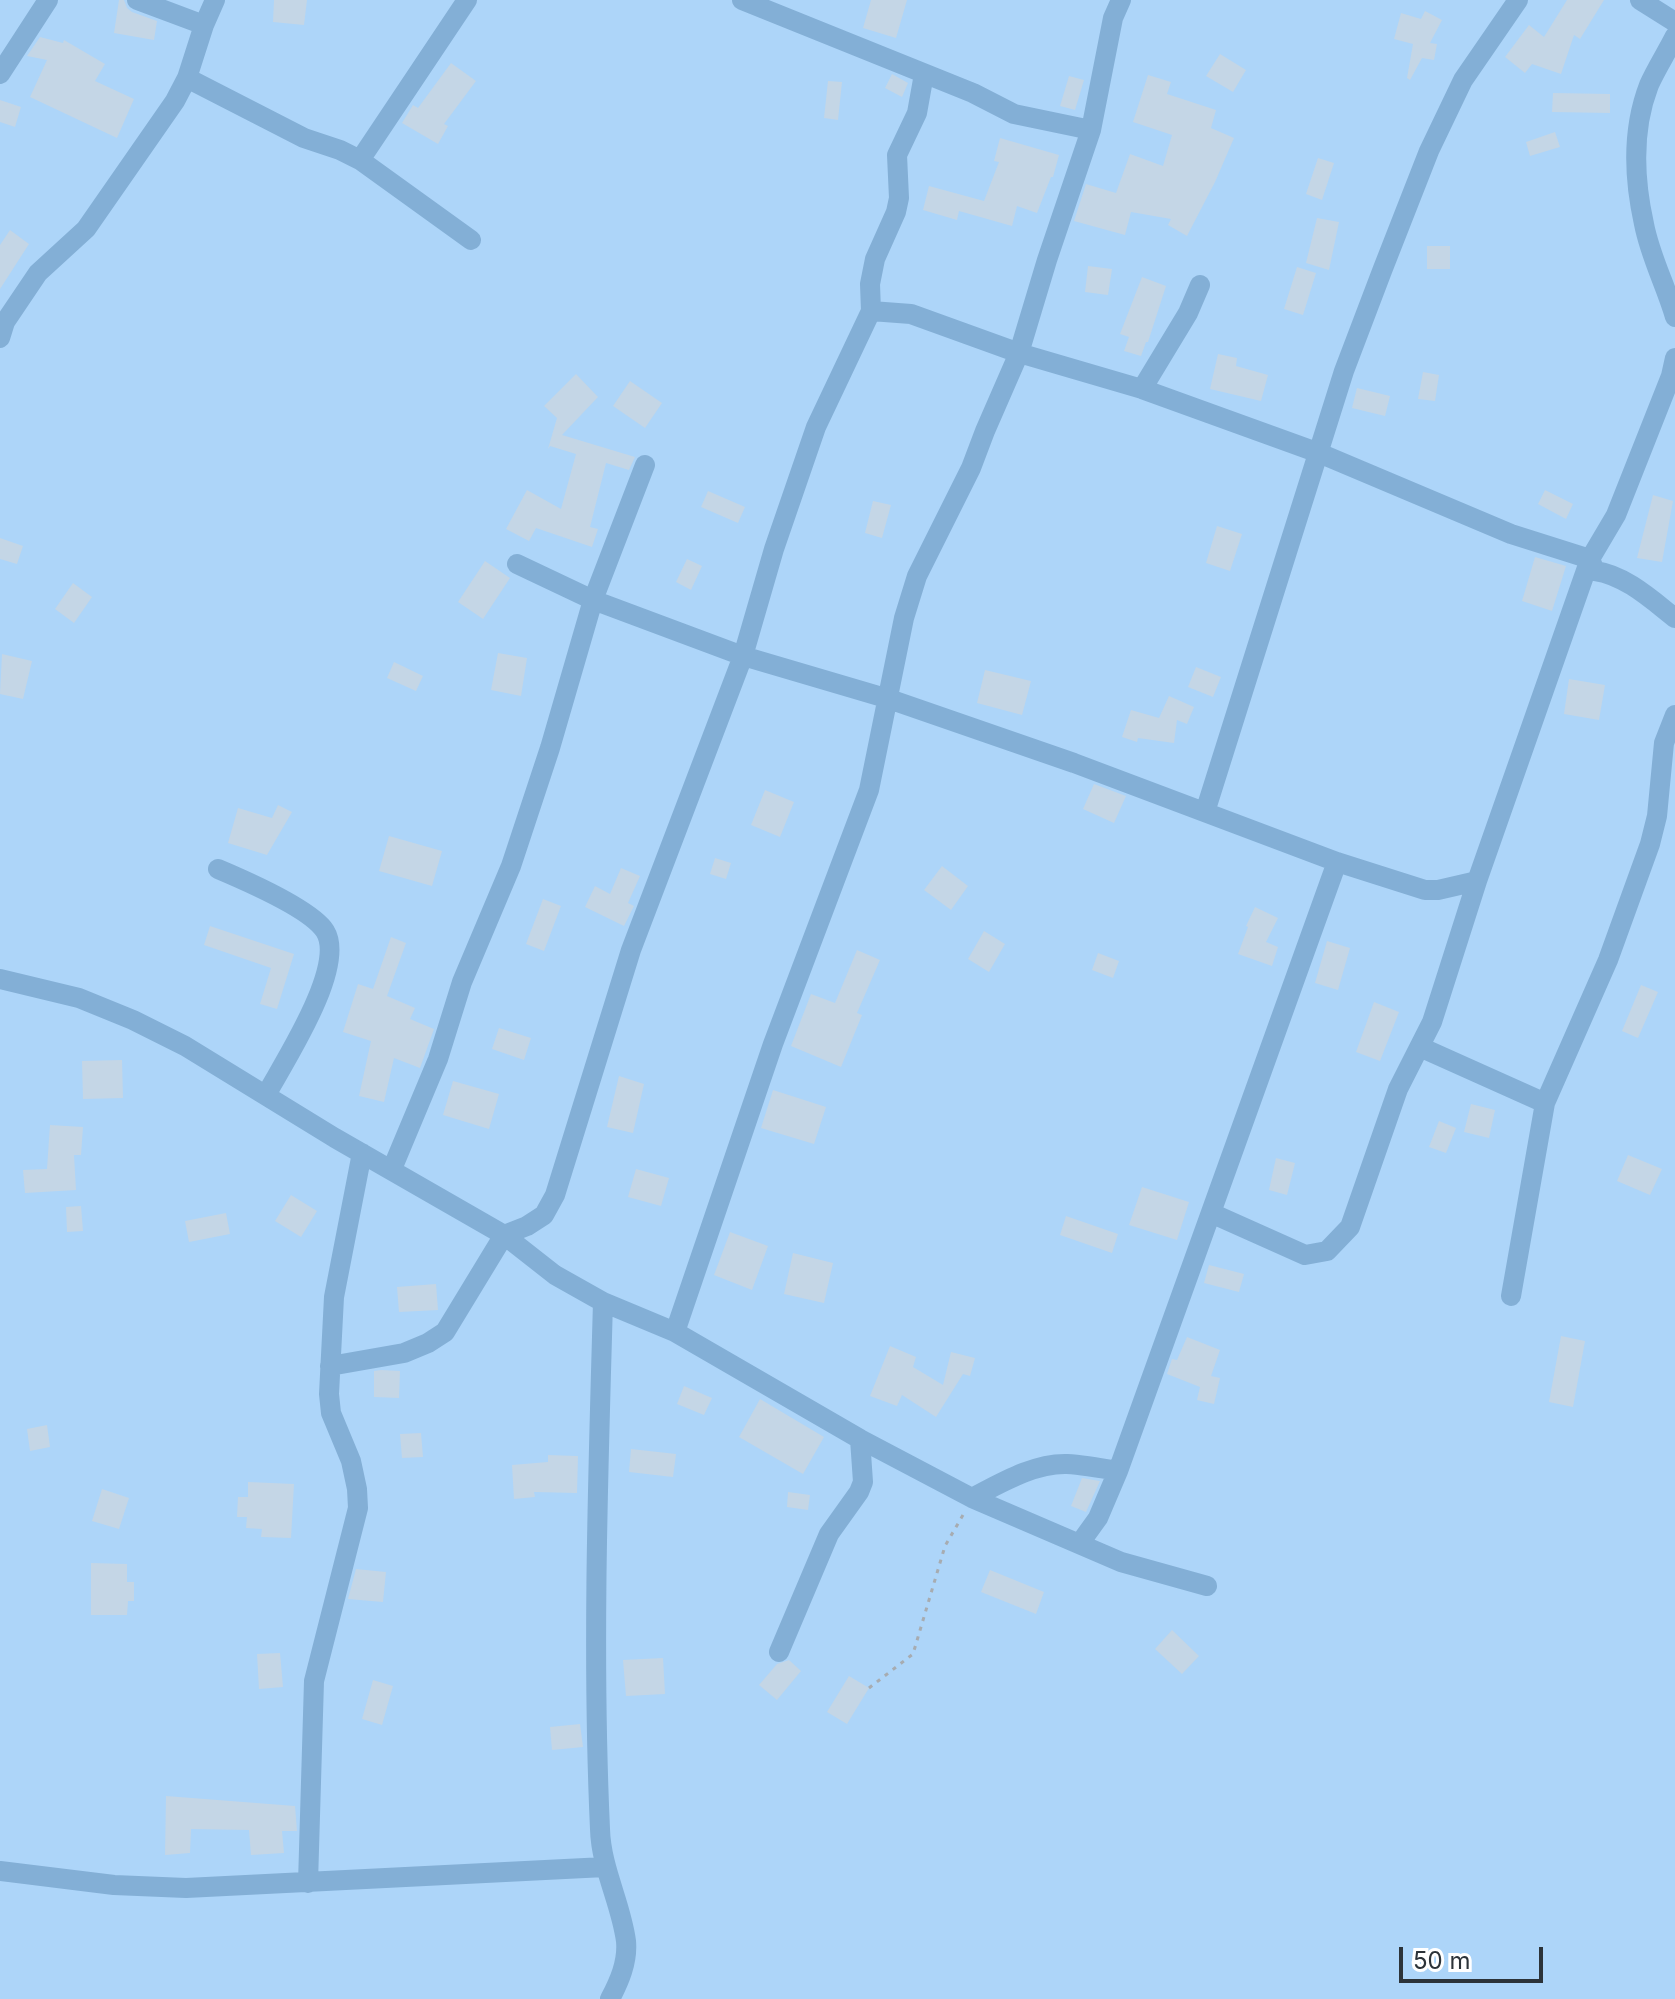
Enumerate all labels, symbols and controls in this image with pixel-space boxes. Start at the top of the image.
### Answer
scale bar [1403,1931,1547,1981]
text: 50 m [1413,1946,1471,1975]

